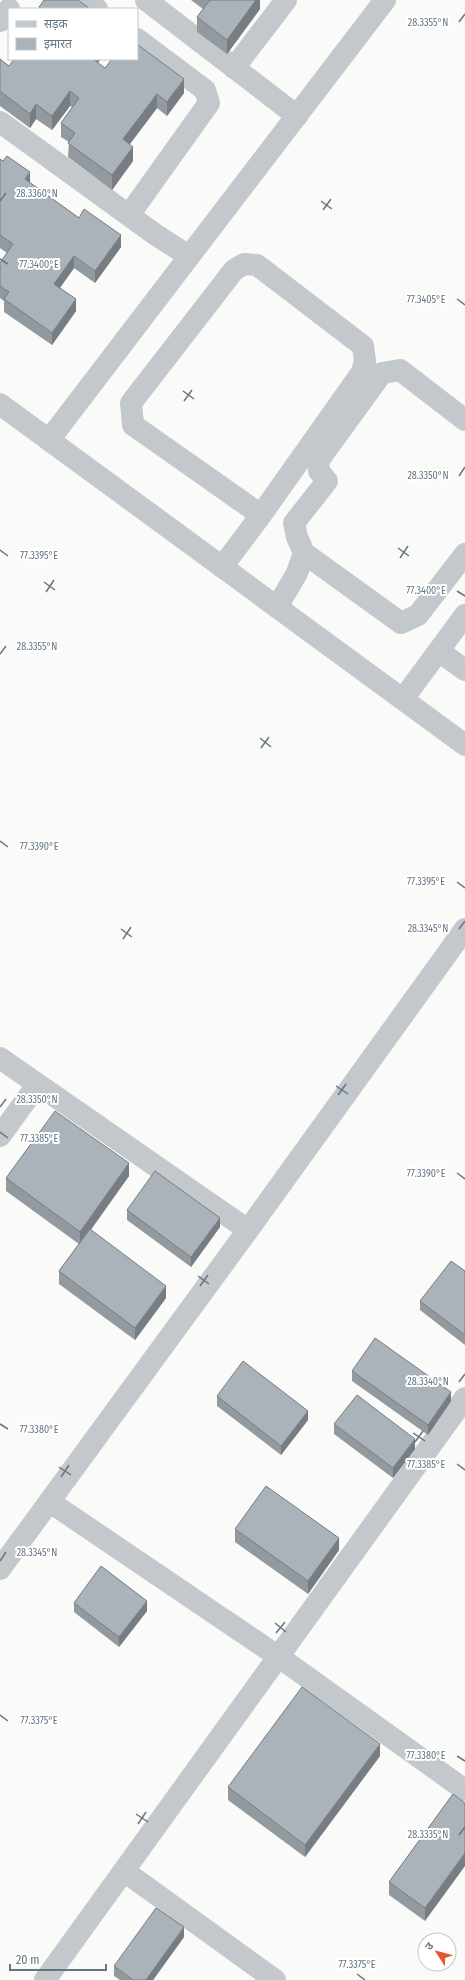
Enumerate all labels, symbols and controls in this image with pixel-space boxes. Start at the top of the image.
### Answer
legend [8,8,138,60]
text: सड़क [44,17,69,31]
text: 28.3355°N [408,17,448,29]
text: इमारत [44,37,73,51]
text: 28.3360°N [16,188,58,200]
text: 77.3400°E [19,259,59,271]
text: 77.3405°E [407,294,446,306]
text: 28.3350°N [407,470,449,482]
text: 77.3395°E [20,550,58,562]
text: 77.3400°E [406,585,446,597]
text: 28.3355°N [17,641,57,653]
text: 77.3390°E [20,841,59,853]
text: 77.3395°E [407,876,445,888]
text: 28.3345°N [408,923,448,935]
text: 28.3350°N [16,1094,58,1106]
text: 77.3385°E [20,1133,58,1145]
text: 77.3390°E [407,1168,446,1180]
text: 28.3340°N [407,1376,449,1388]
text: 77.3380°E [20,1424,59,1436]
text: 77.3385°E [407,1459,445,1471]
text: 28.3345°N [17,1547,57,1559]
text: 77.3375°E [20,1715,58,1727]
text: 77.3380°E [407,1750,446,1762]
text: 28.3335°N [408,1829,448,1841]
north arrow [417,1932,457,1972]
text: उ [422,1940,437,1953]
scale bar [10,1946,106,1972]
text: 20 m [16,1953,40,1967]
text: 77.3375°E [338,1959,376,1971]

